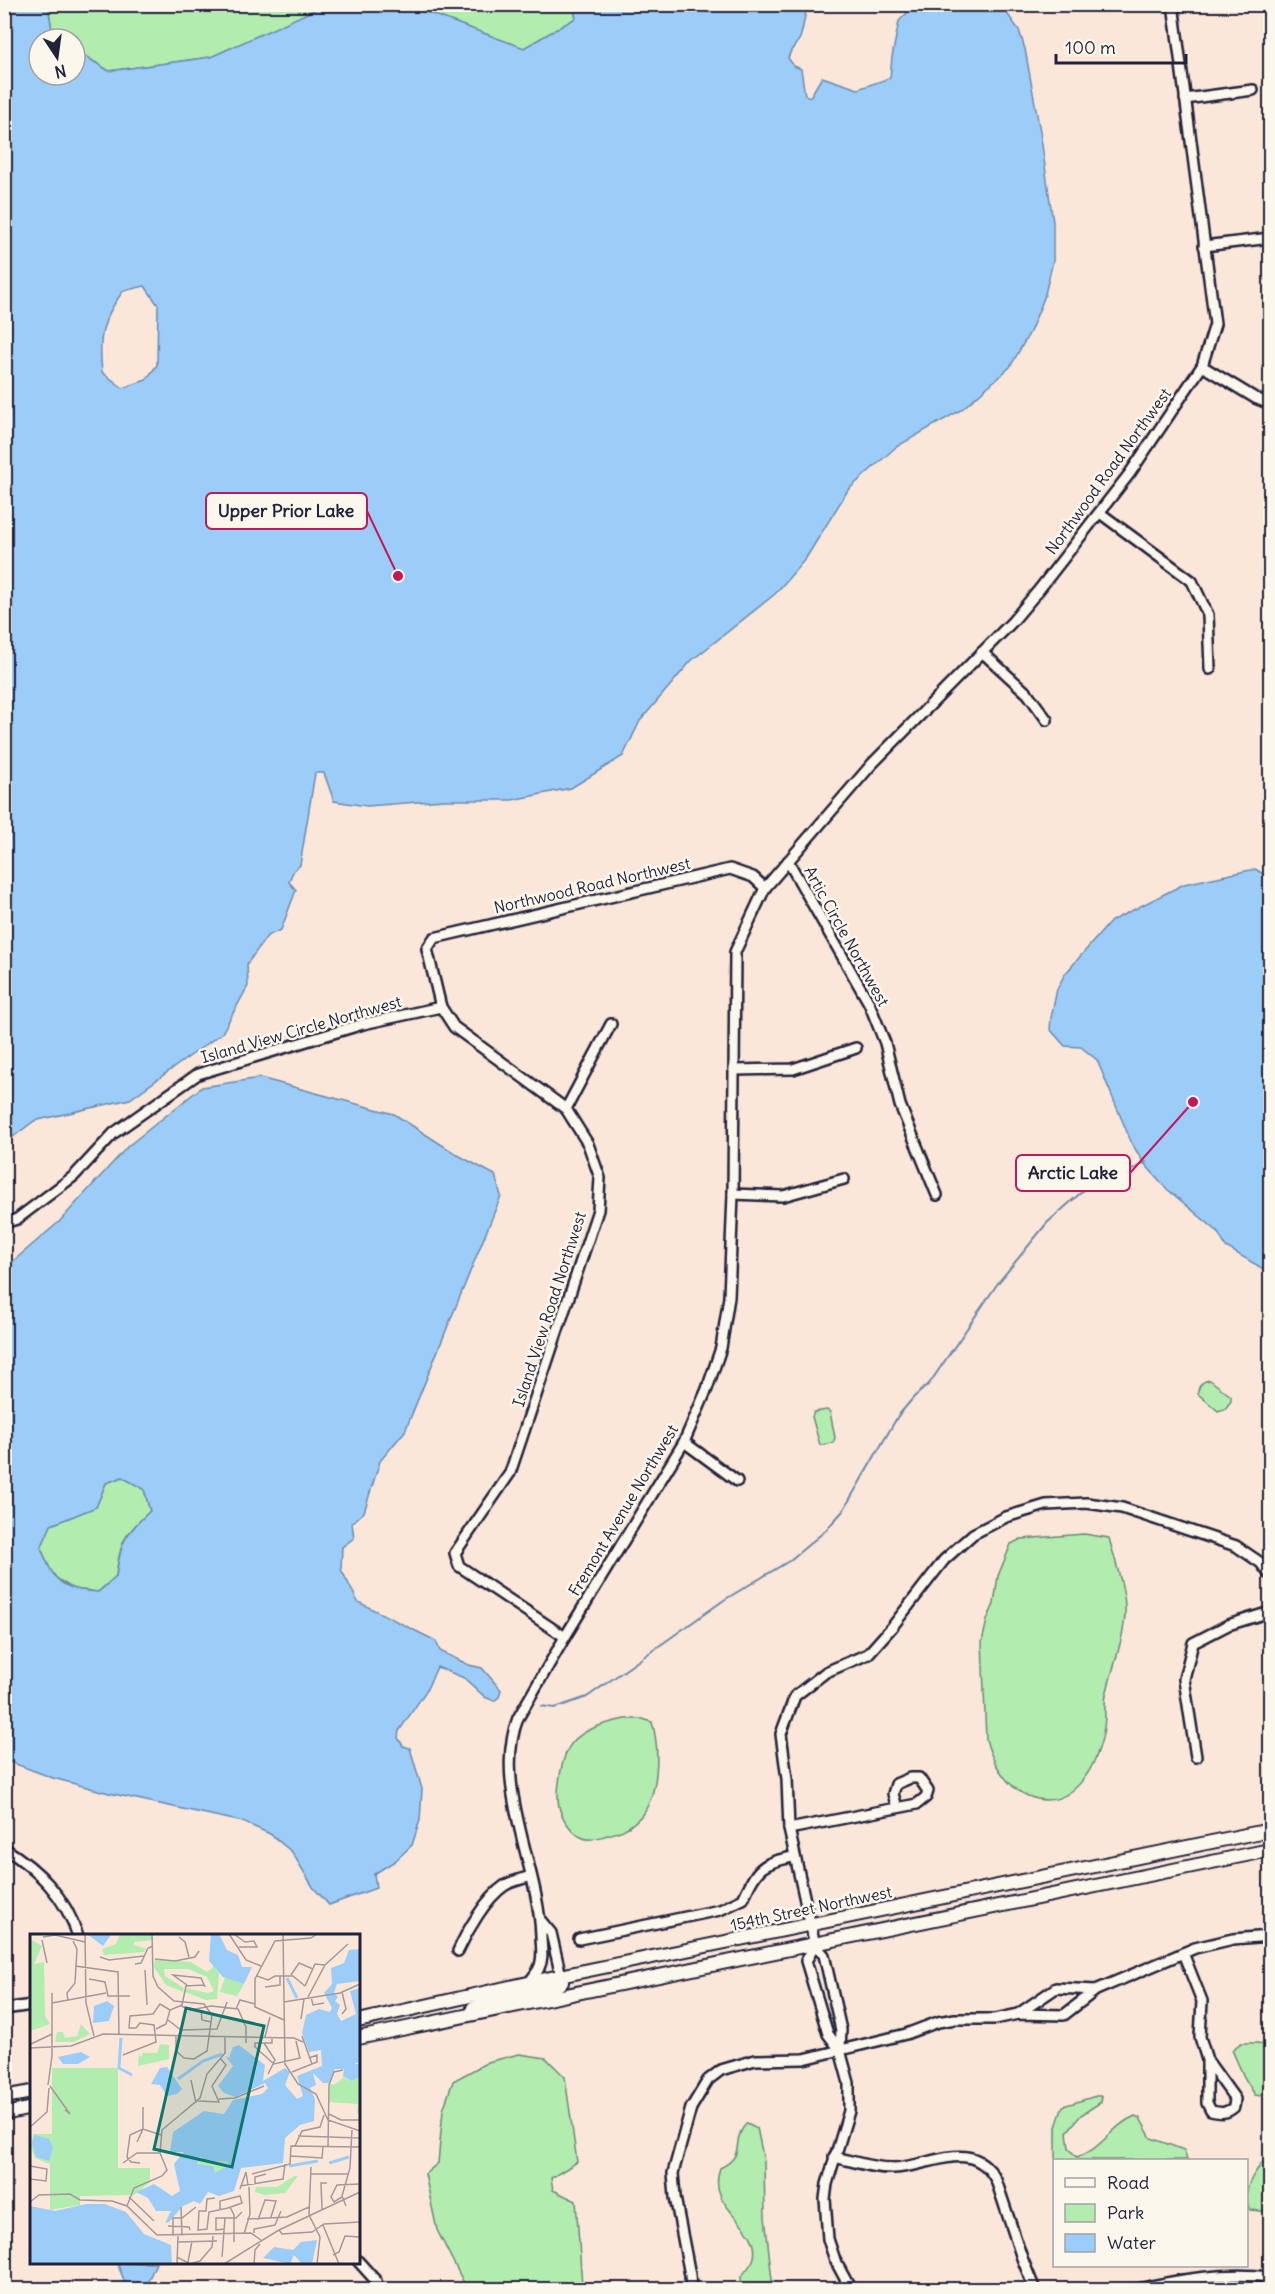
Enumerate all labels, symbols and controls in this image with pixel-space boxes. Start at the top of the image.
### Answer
north arrow [27,27,87,87]
scale bar [1056,27,1186,65]
text: 100 m [1065,36,1116,59]
text: N [53,61,68,83]
street label: Northwood Road Northwest [1041,383,1175,558]
callout: Upper Prior Lake [206,493,367,529]
text: Upper Prior Lake [218,499,355,522]
street label: Northwood Road Northwest [492,853,693,917]
street label: Artic Circle Northwest [800,862,894,1010]
street label: Island View Circle Northwest [198,991,404,1067]
callout: Arctic Lake [1016,1155,1130,1191]
text: Arctic Lake [1028,1161,1118,1184]
street label: Island View Road Northwest [508,1208,590,1409]
street label: Fremont Avenue Northwest [564,1420,683,1599]
street label: 154th Street Northwest [728,1881,894,1935]
inset map [30,1934,360,2264]
legend [1053,2159,1248,2267]
text: Road [1107,2171,1150,2194]
text: Park [1107,2201,1144,2224]
text: Water [1107,2231,1157,2254]

